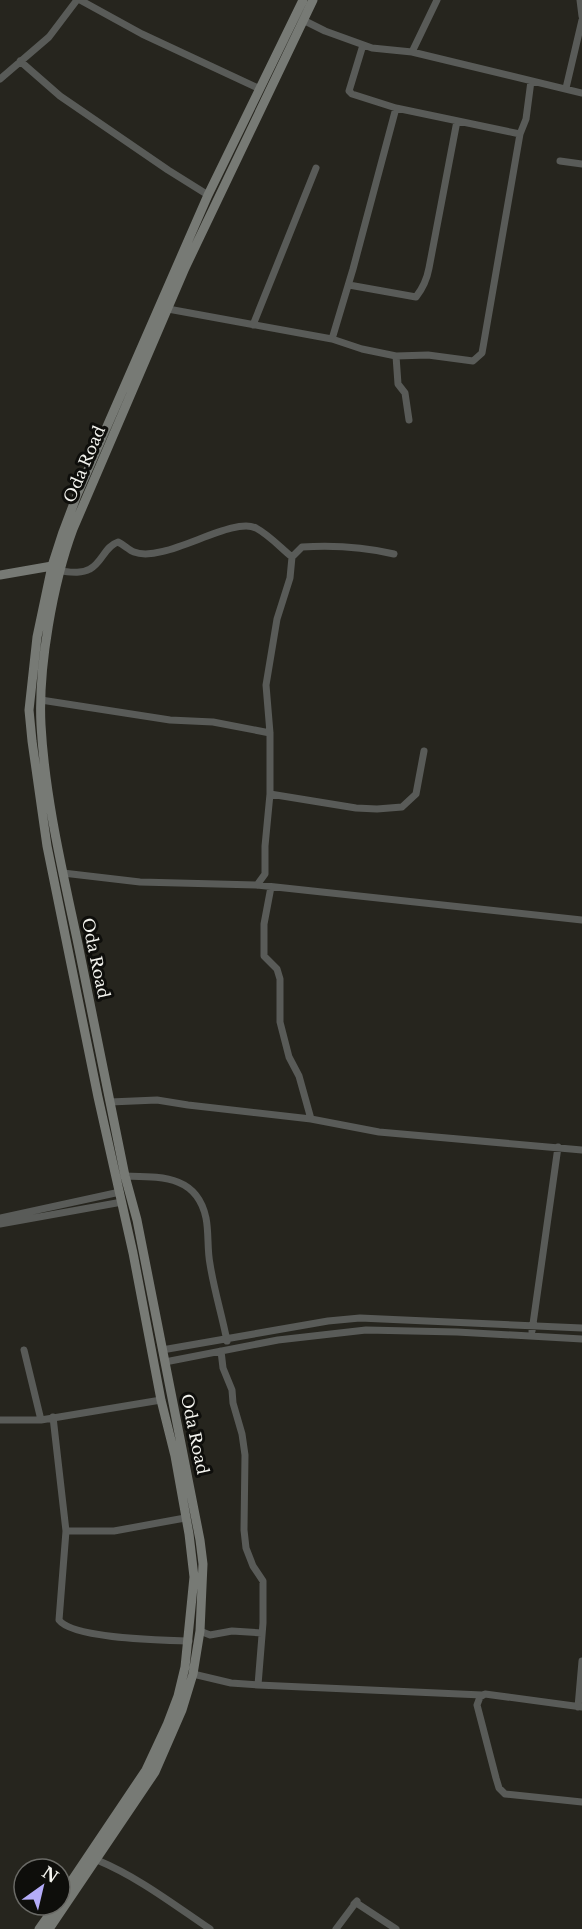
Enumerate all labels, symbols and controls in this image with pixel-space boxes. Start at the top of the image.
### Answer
street label: Oda Road [59,422,109,506]
street label: Oda Road [78,916,114,1000]
street label: Oda Road [177,1392,213,1476]
north arrow [12,1857,72,1917]
text: N [39,1862,62,1887]

